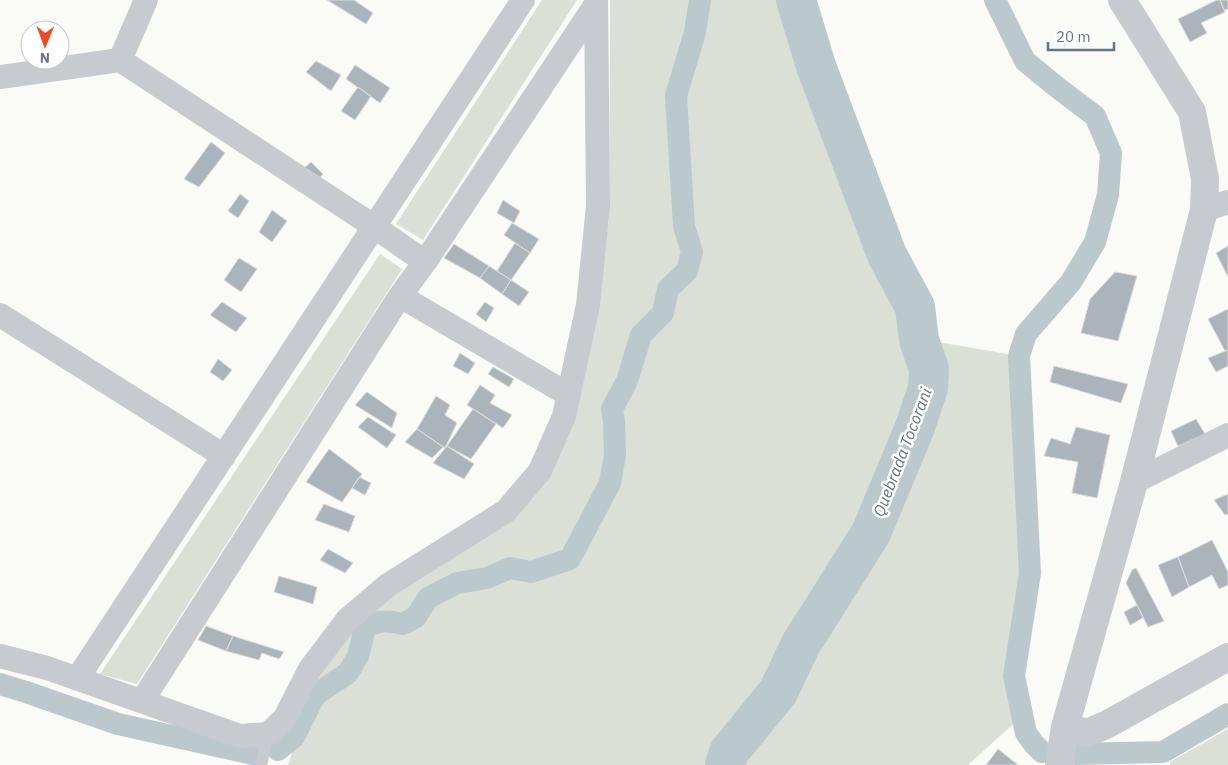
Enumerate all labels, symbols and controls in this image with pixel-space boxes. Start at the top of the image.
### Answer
north arrow [20,20,70,70]
scale bar [1048,20,1114,52]
text: 20 m [1056,27,1091,46]
text: N [40,49,50,67]
water label: Quebrada Tocorani [868,384,936,519]

